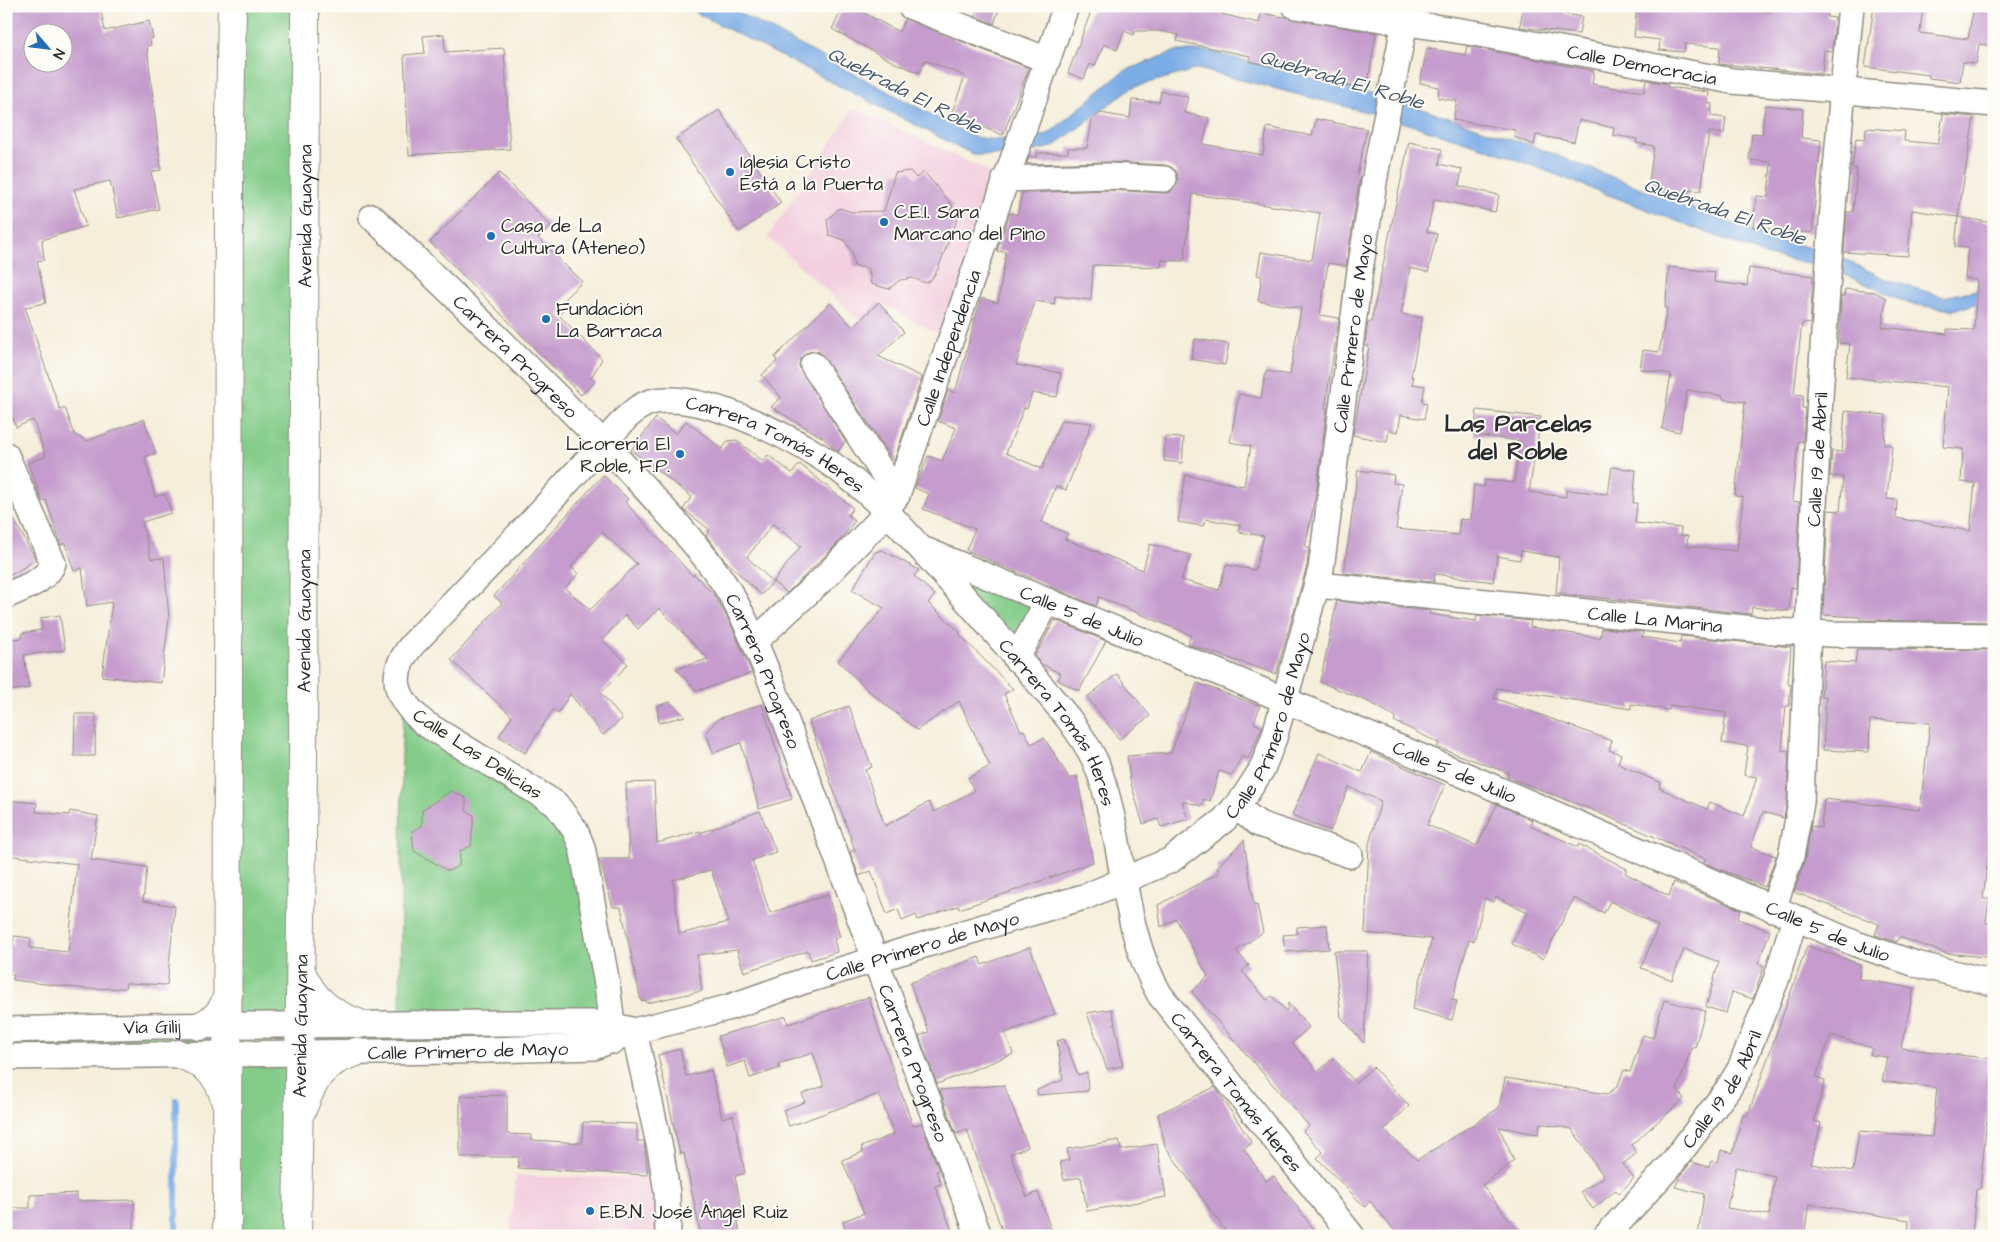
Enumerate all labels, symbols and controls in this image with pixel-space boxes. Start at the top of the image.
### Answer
north arrow [22,22,72,72]
street label: Calle Democracia [1565,39,1719,93]
water label: Quebrada El Roble [823,40,988,142]
water label: Quebrada El Roble [1256,43,1428,117]
text: N [48,45,69,62]
street label: Avenida Guayana [292,144,321,288]
place label: Iglesia Cristo Está a la Puerta [740,149,883,198]
marker: Iglesia Cristo Está a la Puerta [724,166,736,178]
water label: Quebrada El Roble [1640,171,1811,253]
place label: C.E.I. Sara Marcano del Pino [894,199,1045,248]
place label: Casa de La Cultura (Ateneo) [501,213,645,262]
marker: C.E.I. Sara Marcano del Pino [878,216,890,228]
marker: Casa de La Cultura (Ateneo) [485,230,497,242]
street label: Calle Primero de Mayo [1327,232,1381,435]
street label: Calle Independencia [910,266,989,430]
street label: Carrera Progreso [446,289,584,425]
place label: Fundación La Barraca [556,296,662,345]
marker: Fundación La Barraca [540,313,552,325]
street label: Carrera Tomás Heres [684,390,870,500]
street label: Calle 19 de Abril [1801,391,1835,527]
district label: Las Parcelas del Roble [1444,407,1592,469]
place label: Licorería El Roble, F.P. [566,431,670,480]
marker: Licorería El Roble, F.P. [674,448,686,460]
street label: Avenida Guayana [291,549,319,693]
street label: Calle 5 de Julio [1015,579,1148,655]
street label: Carrera Progreso [718,589,807,753]
street label: Calle La Marina [1586,600,1724,641]
street label: Calle Primero de Mayo [1219,629,1318,825]
street label: Carrera Tomás Heres [992,633,1121,809]
street label: Calle Las Delicias [407,702,547,806]
street label: Calle 5 de Julio [1388,735,1521,811]
street label: Calle 5 de Julio [1761,895,1894,969]
street label: Calle Primero de Mayo [823,905,1023,989]
street label: Avenida Guayana [287,954,316,1098]
street label: Carrera Progreso [871,981,955,1146]
street label: Carrera Tomás Heres [1164,1007,1308,1179]
street label: Vía Gilij [123,1014,181,1042]
street label: Calle 19 de Abril [1676,1027,1769,1154]
street label: Calle Primero de Mayo [368,1036,569,1067]
place label: E.B.N. José Ángel Ruiz [600,1199,789,1227]
marker: E.B.N. José Ángel Ruiz [584,1205,596,1217]

